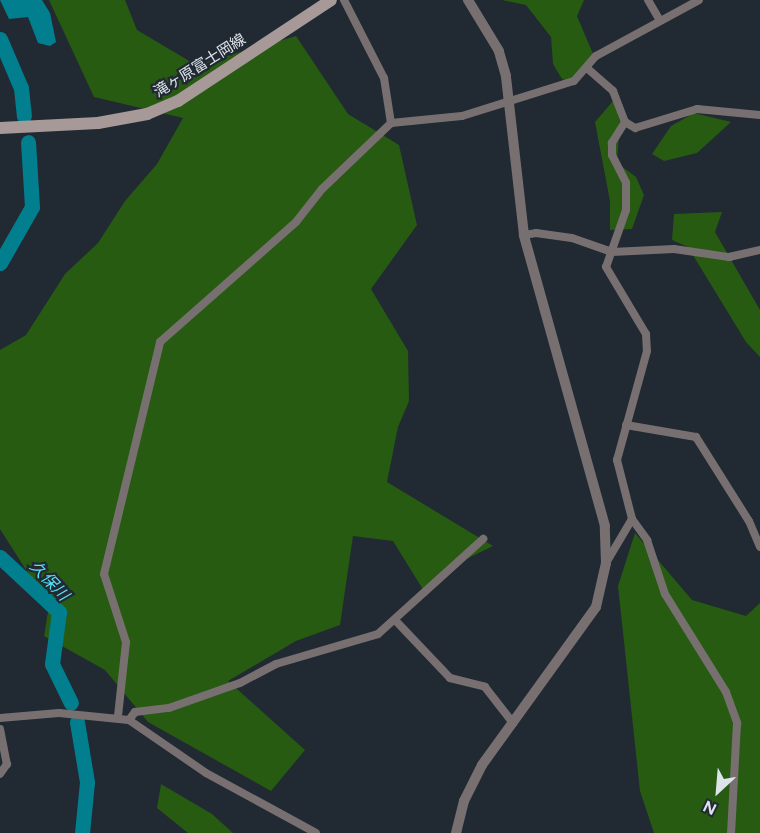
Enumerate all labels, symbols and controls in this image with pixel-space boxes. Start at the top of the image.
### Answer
street label: 滝ヶ原富士岡線 [151,31,249,101]
water label: 久保川 [25,557,73,605]
north arrow [688,761,748,821]
text: N [700,796,720,819]

